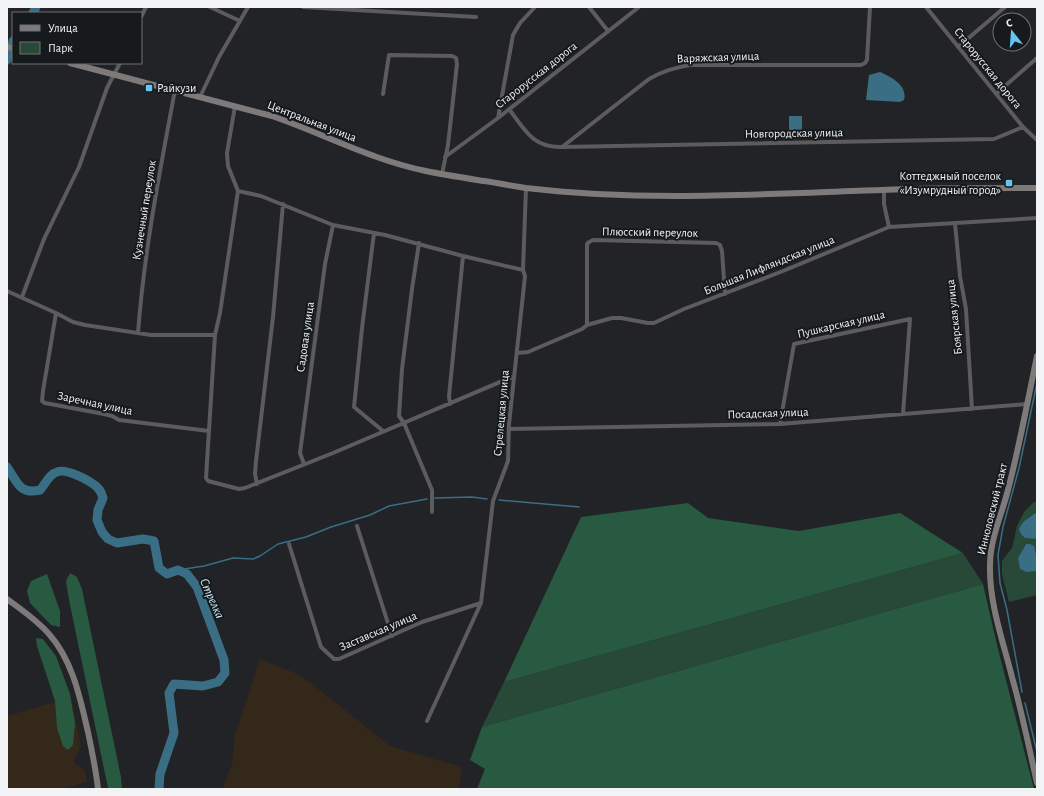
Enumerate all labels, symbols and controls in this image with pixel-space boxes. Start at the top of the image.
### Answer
legend [12,12,142,64]
north arrow [992,12,1032,52]
text: С [1005,17,1014,29]
text: Улица [48,22,78,34]
street label: Старорусская дорога [951,25,1024,112]
street label: Старорусская дорога [493,39,580,111]
text: Парк [48,42,73,54]
street label: Варяжская улица [676,50,760,65]
place label: Райкузи [157,82,196,95]
marker: Райкузи [144,83,154,93]
street label: Центральная улица [265,98,359,145]
street label: Новгородская улица [745,126,844,141]
street label: Кузнечный переулок [130,159,159,261]
place label: Коттеджный поселок «Изумрудный город» [899,170,1001,197]
marker: Коттеджный поселок «Изумрудный город» [1004,178,1014,188]
street label: Плюсский переулок [602,225,699,240]
street label: Большая Лифляндская улица [702,233,837,298]
street label: Боярская улица [944,278,965,355]
street label: Садовая улица [294,300,317,373]
street label: Пушкарская улица [796,308,887,341]
street label: Стрелецкая улица [491,369,512,457]
street label: Заречная улица [56,389,134,418]
street label: Посадская улица [727,406,809,421]
street label: Инноловский тракт [975,461,1009,556]
water label: Стрелка [197,577,226,621]
street label: Заставская улица [337,609,420,654]

